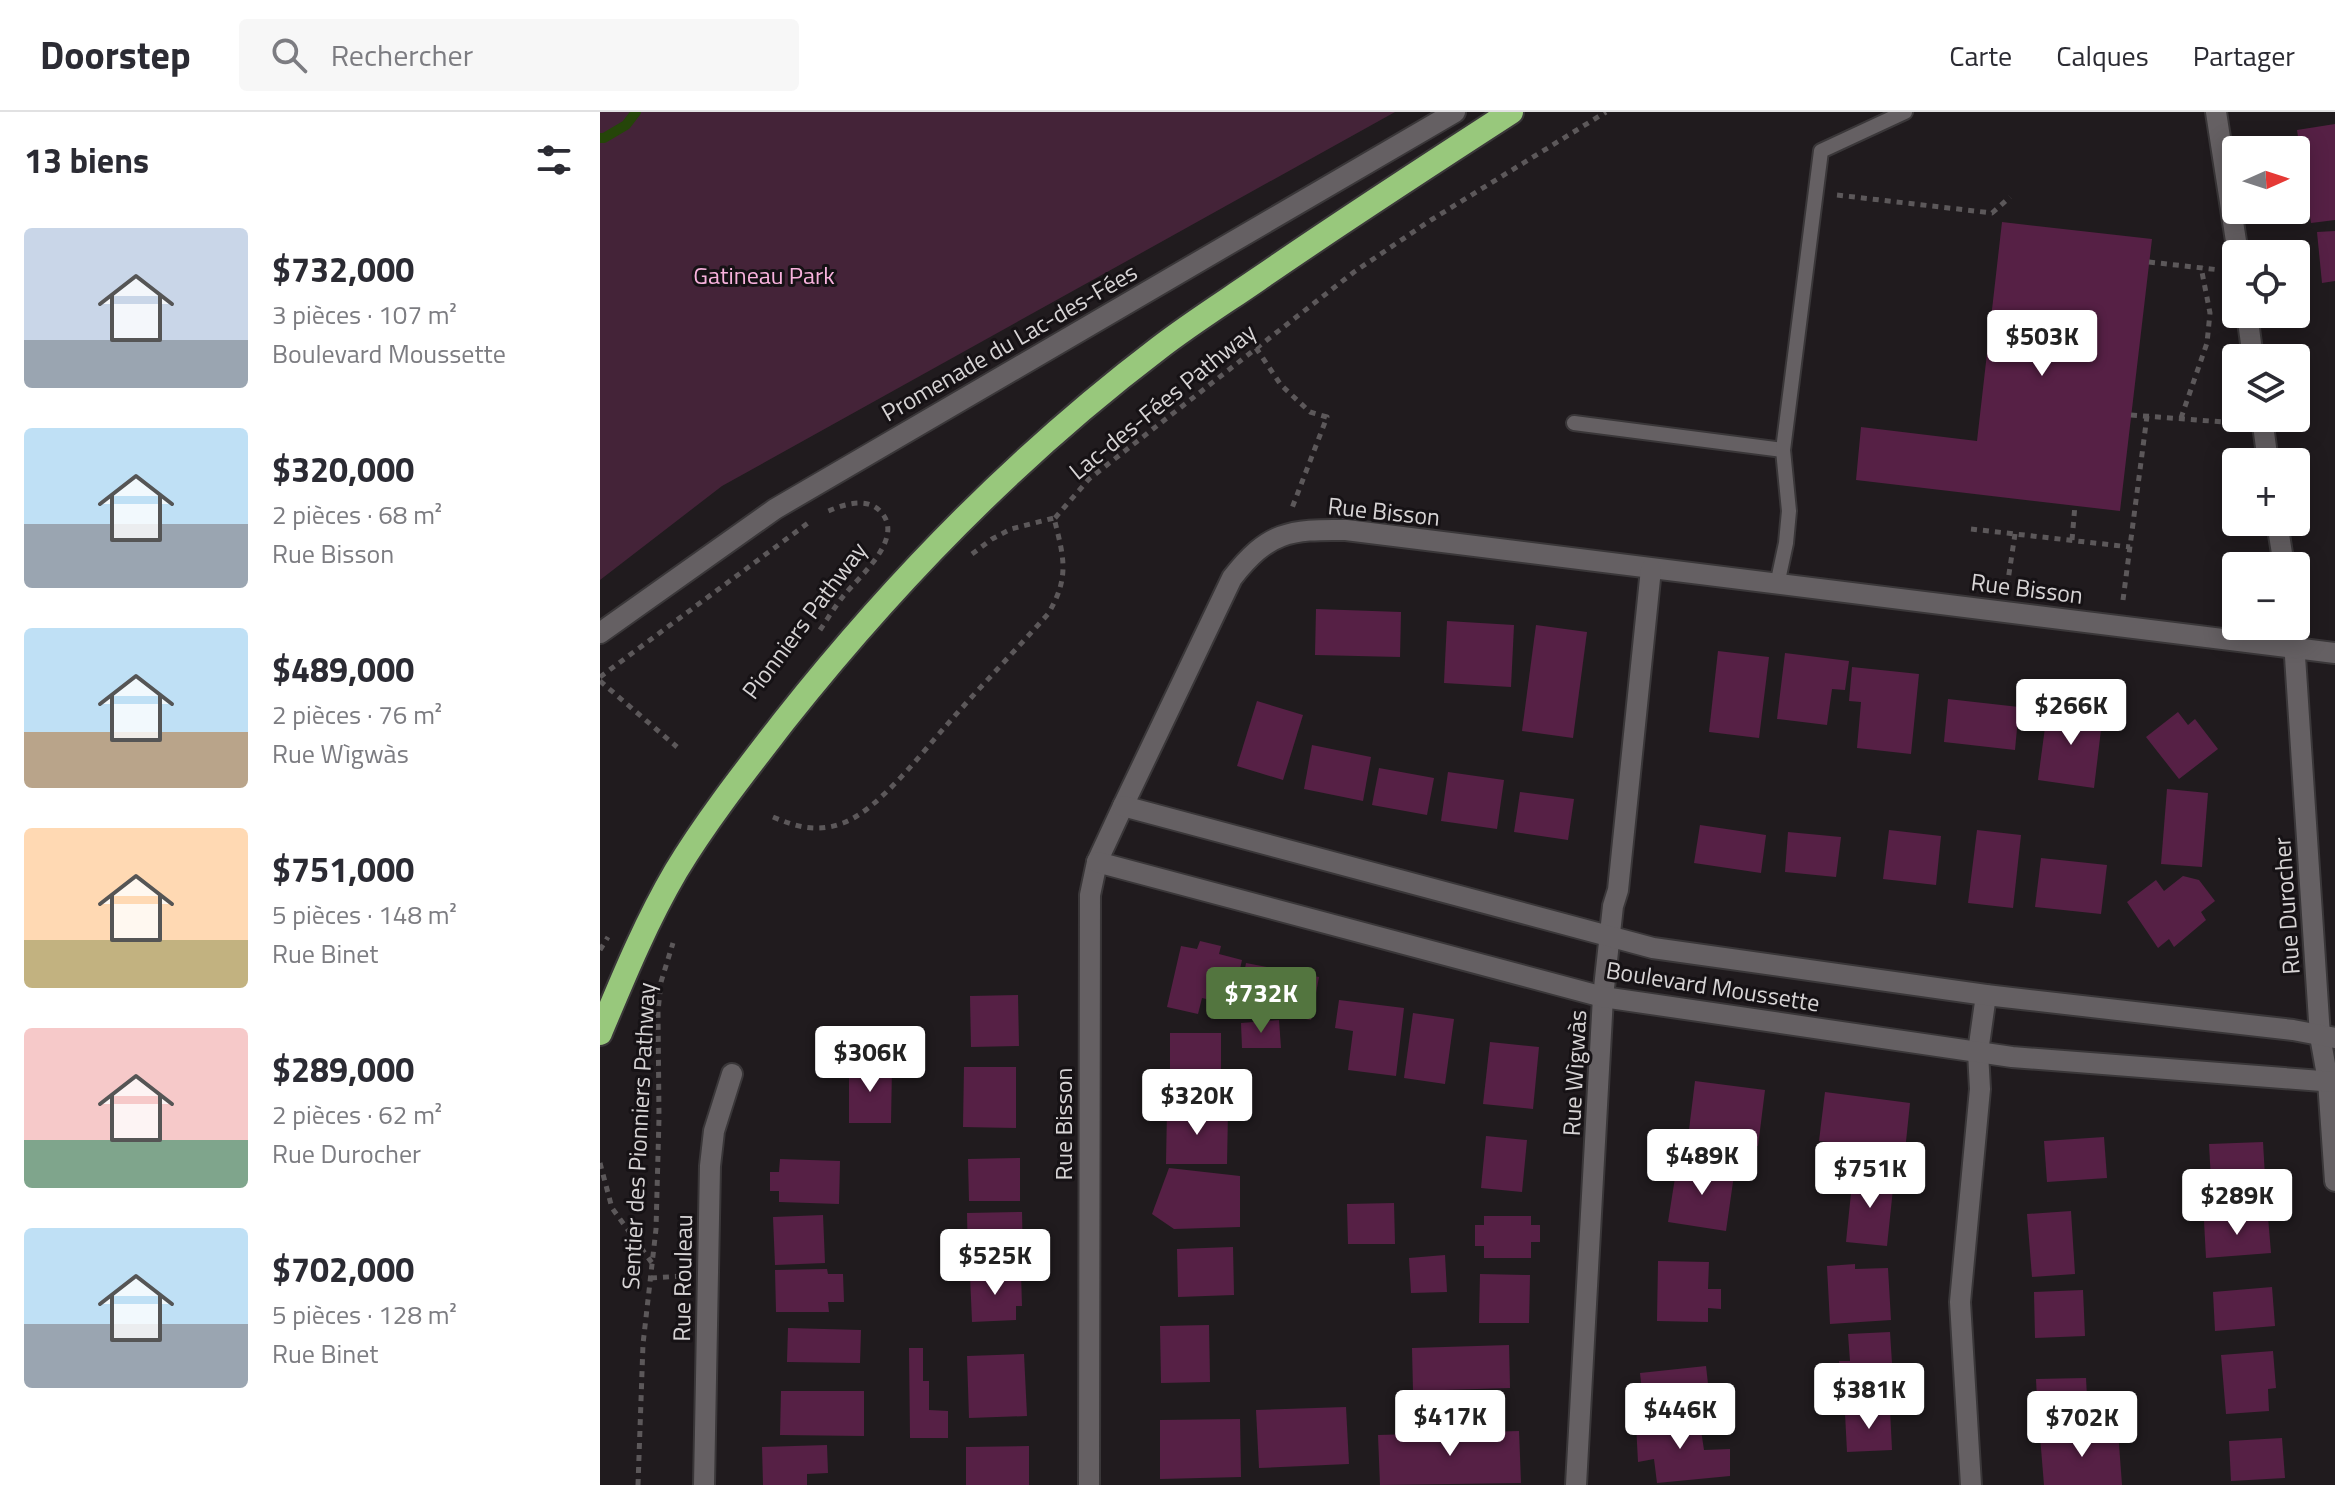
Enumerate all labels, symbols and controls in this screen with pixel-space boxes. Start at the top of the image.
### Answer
search box [239,19,799,91]
text: Doorstep [40,26,191,84]
text: Rechercher [331,32,473,78]
icon: search [267,33,311,77]
text: Carte [1949,34,2012,77]
text: Calques [2056,34,2149,77]
text: Partager [2193,34,2295,77]
text: 13 biens [24,134,149,186]
north arrow [2222,136,2310,224]
map controls [2222,136,2310,640]
icon: filters [532,138,576,182]
button: locate [2222,240,2310,328]
text: $732,000 [272,243,414,295]
street label: Promenade du Lac-des-Fées [874,254,1144,430]
park label: Gatineau Park [693,257,835,293]
icon: home [88,260,184,356]
text: 3 pièces · 107 m² [272,295,457,334]
pin: $503K [1986,310,2098,378]
street label: Lac-des-Fées Pathway [1061,314,1264,488]
text: $503K [2005,316,2079,355]
text: Boulevard Moussette [272,334,506,373]
button: layers [2222,344,2310,432]
text: $320,000 [272,443,414,495]
button: + [2222,448,2310,536]
icon: home [88,460,184,556]
street label: Rue Bisson [1326,487,1442,535]
text: 2 pièces · 68 m² [272,495,442,534]
street label: Pionniers Pathway [733,533,876,706]
text: Rue Bisson [272,534,394,573]
button: − [2222,552,2310,640]
street label: Rue Bisson [1969,563,2085,613]
text: $489,000 [272,643,414,695]
icon: home [88,660,184,756]
pin: $266K [2015,679,2127,747]
text: $266K [2034,685,2108,724]
text: 2 pièces · 76 m² [272,695,442,734]
text: Rue Wìgwàs [272,734,409,773]
street label: Rue Durocher [2263,836,2309,976]
text: $751,000 [272,843,414,895]
icon: home [88,860,184,956]
text: 5 pièces · 148 m² [272,895,457,934]
text: Rue Binet [272,934,378,973]
street label: Boulevard Moussette [1604,951,1822,1021]
pin: $732K [1205,967,1317,1035]
text: $732K [1224,973,1298,1012]
street label: Sentier des Pionniers Pathway [612,981,664,1291]
street label: Rue Wìgwàs [1553,1009,1595,1137]
pin: $306K [814,1026,926,1094]
text: $306K [833,1032,907,1071]
text: $289,000 [272,1043,414,1095]
icon: home [88,1060,184,1156]
street label: Rue Bisson [1045,1068,1081,1180]
pin: $320K [1141,1069,1253,1137]
text: $320K [1160,1075,1234,1114]
text: 2 pièces · 62 m² [272,1095,442,1134]
pin: $489K [1646,1129,1758,1197]
text: Rue Durocher [272,1134,421,1173]
text: $489K [1665,1135,1739,1174]
pin: $751K [1814,1142,1926,1210]
text: $751K [1833,1148,1907,1187]
pin: $289K [2181,1169,2293,1237]
text: $289K [2200,1175,2274,1214]
street label: Rue Rouleau [663,1214,701,1342]
pin: $525K [939,1229,1051,1297]
text: $525K [958,1235,1032,1274]
text: $702,000 [272,1243,414,1295]
icon: home [88,1260,184,1356]
text: 5 pièces · 128 m² [272,1295,457,1334]
text: Rue Binet [272,1334,378,1373]
pin: $381K [1813,1363,1925,1431]
text: $381K [1832,1369,1906,1408]
pin: $446K [1624,1383,1736,1451]
text: $446K [1643,1389,1717,1428]
pin: $417K [1394,1390,1506,1458]
pin: $702K [2026,1391,2138,1459]
text: $417K [1413,1396,1487,1435]
text: $702K [2045,1397,2119,1436]

